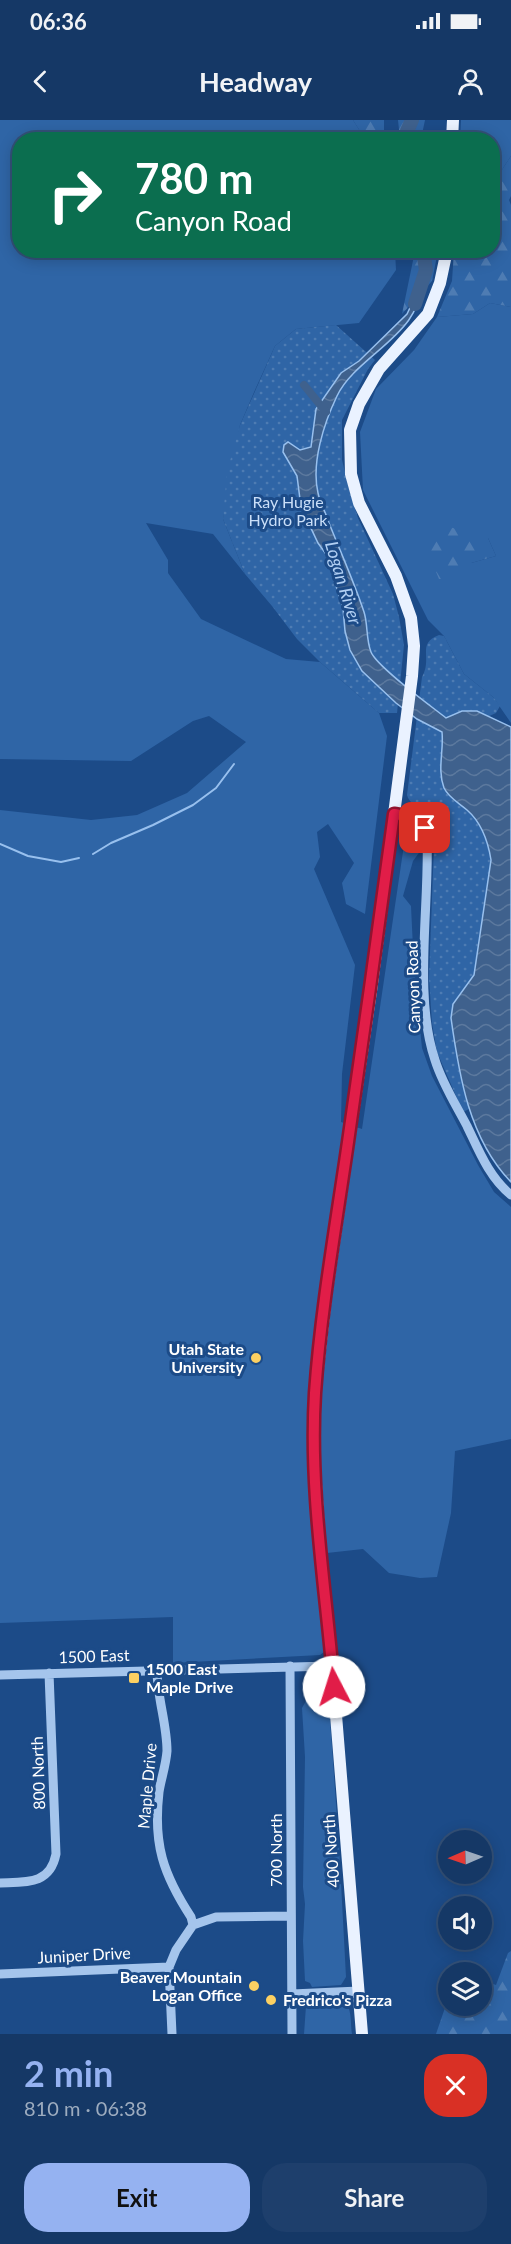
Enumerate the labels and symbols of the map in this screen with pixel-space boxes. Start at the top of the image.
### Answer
park label: Ray Hugie Hydro Park [249,492,328,529]
water label: Logan River [321,538,367,628]
pin [399,802,450,853]
street label: Canyon Road [401,940,424,1034]
place label: Utah State University [168,1339,245,1376]
marker: Utah State University [249,1351,263,1365]
street label: 1500 East [58,1645,130,1666]
position arrow [302,1655,366,1719]
place label: 1500 East Maple Drive [146,1659,234,1696]
marker: 1500 East Maple Drive [127,1671,141,1685]
street label: 800 North [27,1736,48,1810]
street label: Maple Drive [133,1742,160,1830]
street label: 700 North [266,1813,285,1887]
street label: 400 North [318,1814,343,1888]
north arrow [438,1830,492,1884]
street label: Juniper Drive [37,1943,131,1966]
place label: Beaver Mountain Logan Office [120,1967,242,2004]
marker: Beaver Mountain Logan Office [247,1979,261,1993]
place label: Fredrico's Pizza [283,1990,392,2009]
marker: Fredrico's Pizza [264,1993,278,2007]

